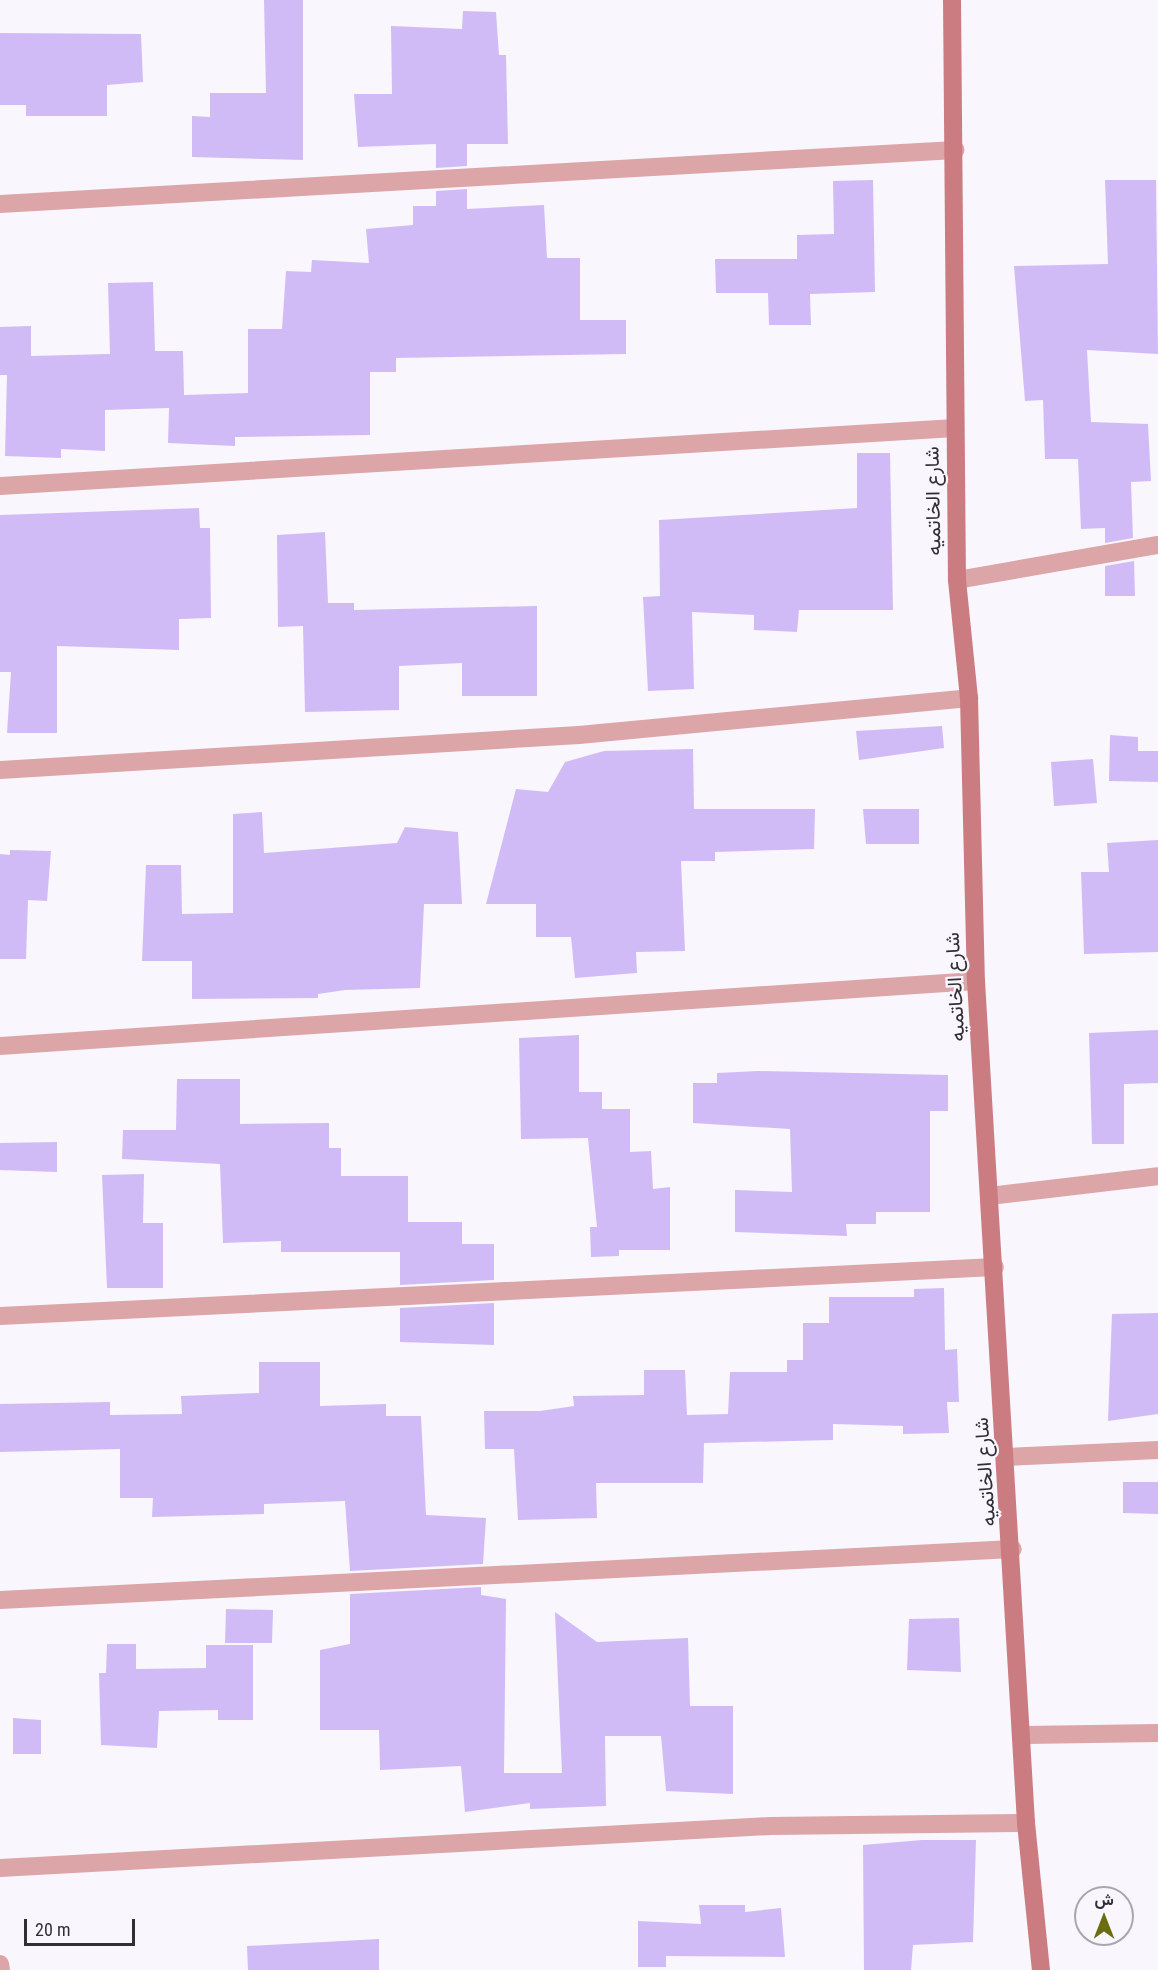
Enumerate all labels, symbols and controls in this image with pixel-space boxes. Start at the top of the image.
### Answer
street label: شارع الخاتميه [920,446,946,556]
street label: شارع الخاتميه [940,932,970,1042]
street label: شارع الخاتميه [969,1417,1001,1527]
north arrow [1074,1886,1134,1946]
text: ش [1094,1890,1114,1909]
scale bar [27,1907,138,1945]
text: 20 m [35,1919,70,1940]

